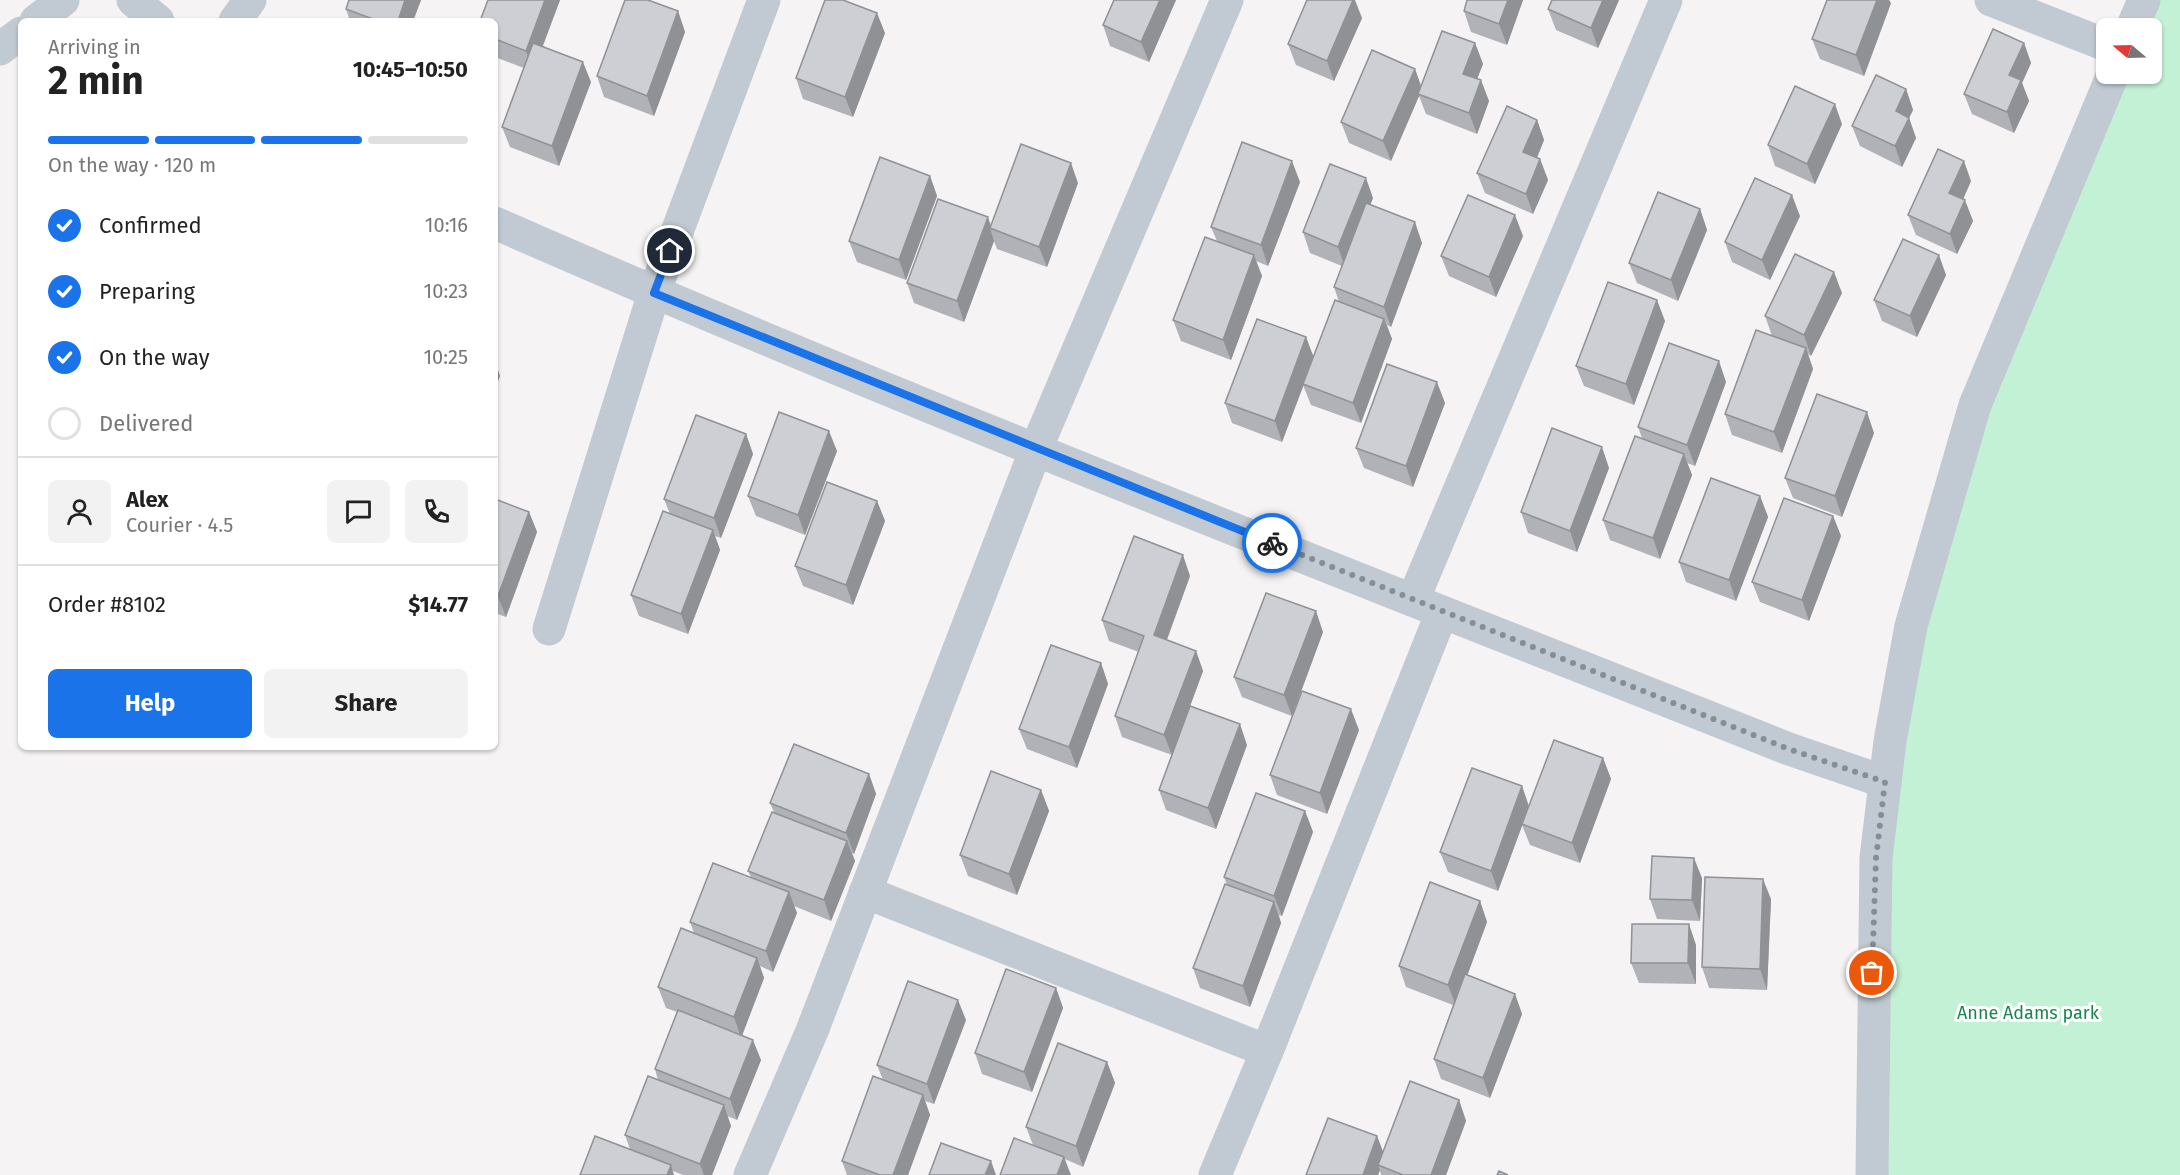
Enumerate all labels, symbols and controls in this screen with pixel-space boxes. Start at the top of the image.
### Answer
north arrow [2096,18,2162,84]
map controls [2096,18,2162,84]
text: Arriving in [48,35,141,59]
text: 10:45–10:50 [353,56,468,83]
text: 2 min [48,58,144,104]
text: On the way · 120 m [48,153,216,177]
icon: check [48,209,81,242]
text: Confirmed [99,212,202,239]
text: 10:16 [425,213,468,237]
pin [644,225,695,276]
icon: home [653,234,686,267]
icon: check [48,275,81,308]
text: Preparing [99,278,195,305]
text: 10:23 [424,279,468,303]
icon: check [48,341,81,374]
text: On the way [99,344,210,371]
text: 10:25 [423,345,468,369]
text: Delivered [99,410,194,437]
button: person [48,480,111,543]
button: chat [327,480,390,543]
button: phone [405,480,468,543]
text: Alex [126,486,169,513]
text: Courier · 4.5 [126,513,233,537]
courier [1242,513,1302,573]
icon: bike [1256,527,1289,560]
text: Order #8102 [48,591,166,618]
text: $14.77 [408,591,468,618]
button: Help [48,669,252,738]
button: Share [264,669,468,738]
pin [1846,947,1897,998]
icon: bag [1855,956,1888,989]
park label: Anne Adams park [1957,1002,2100,1024]

